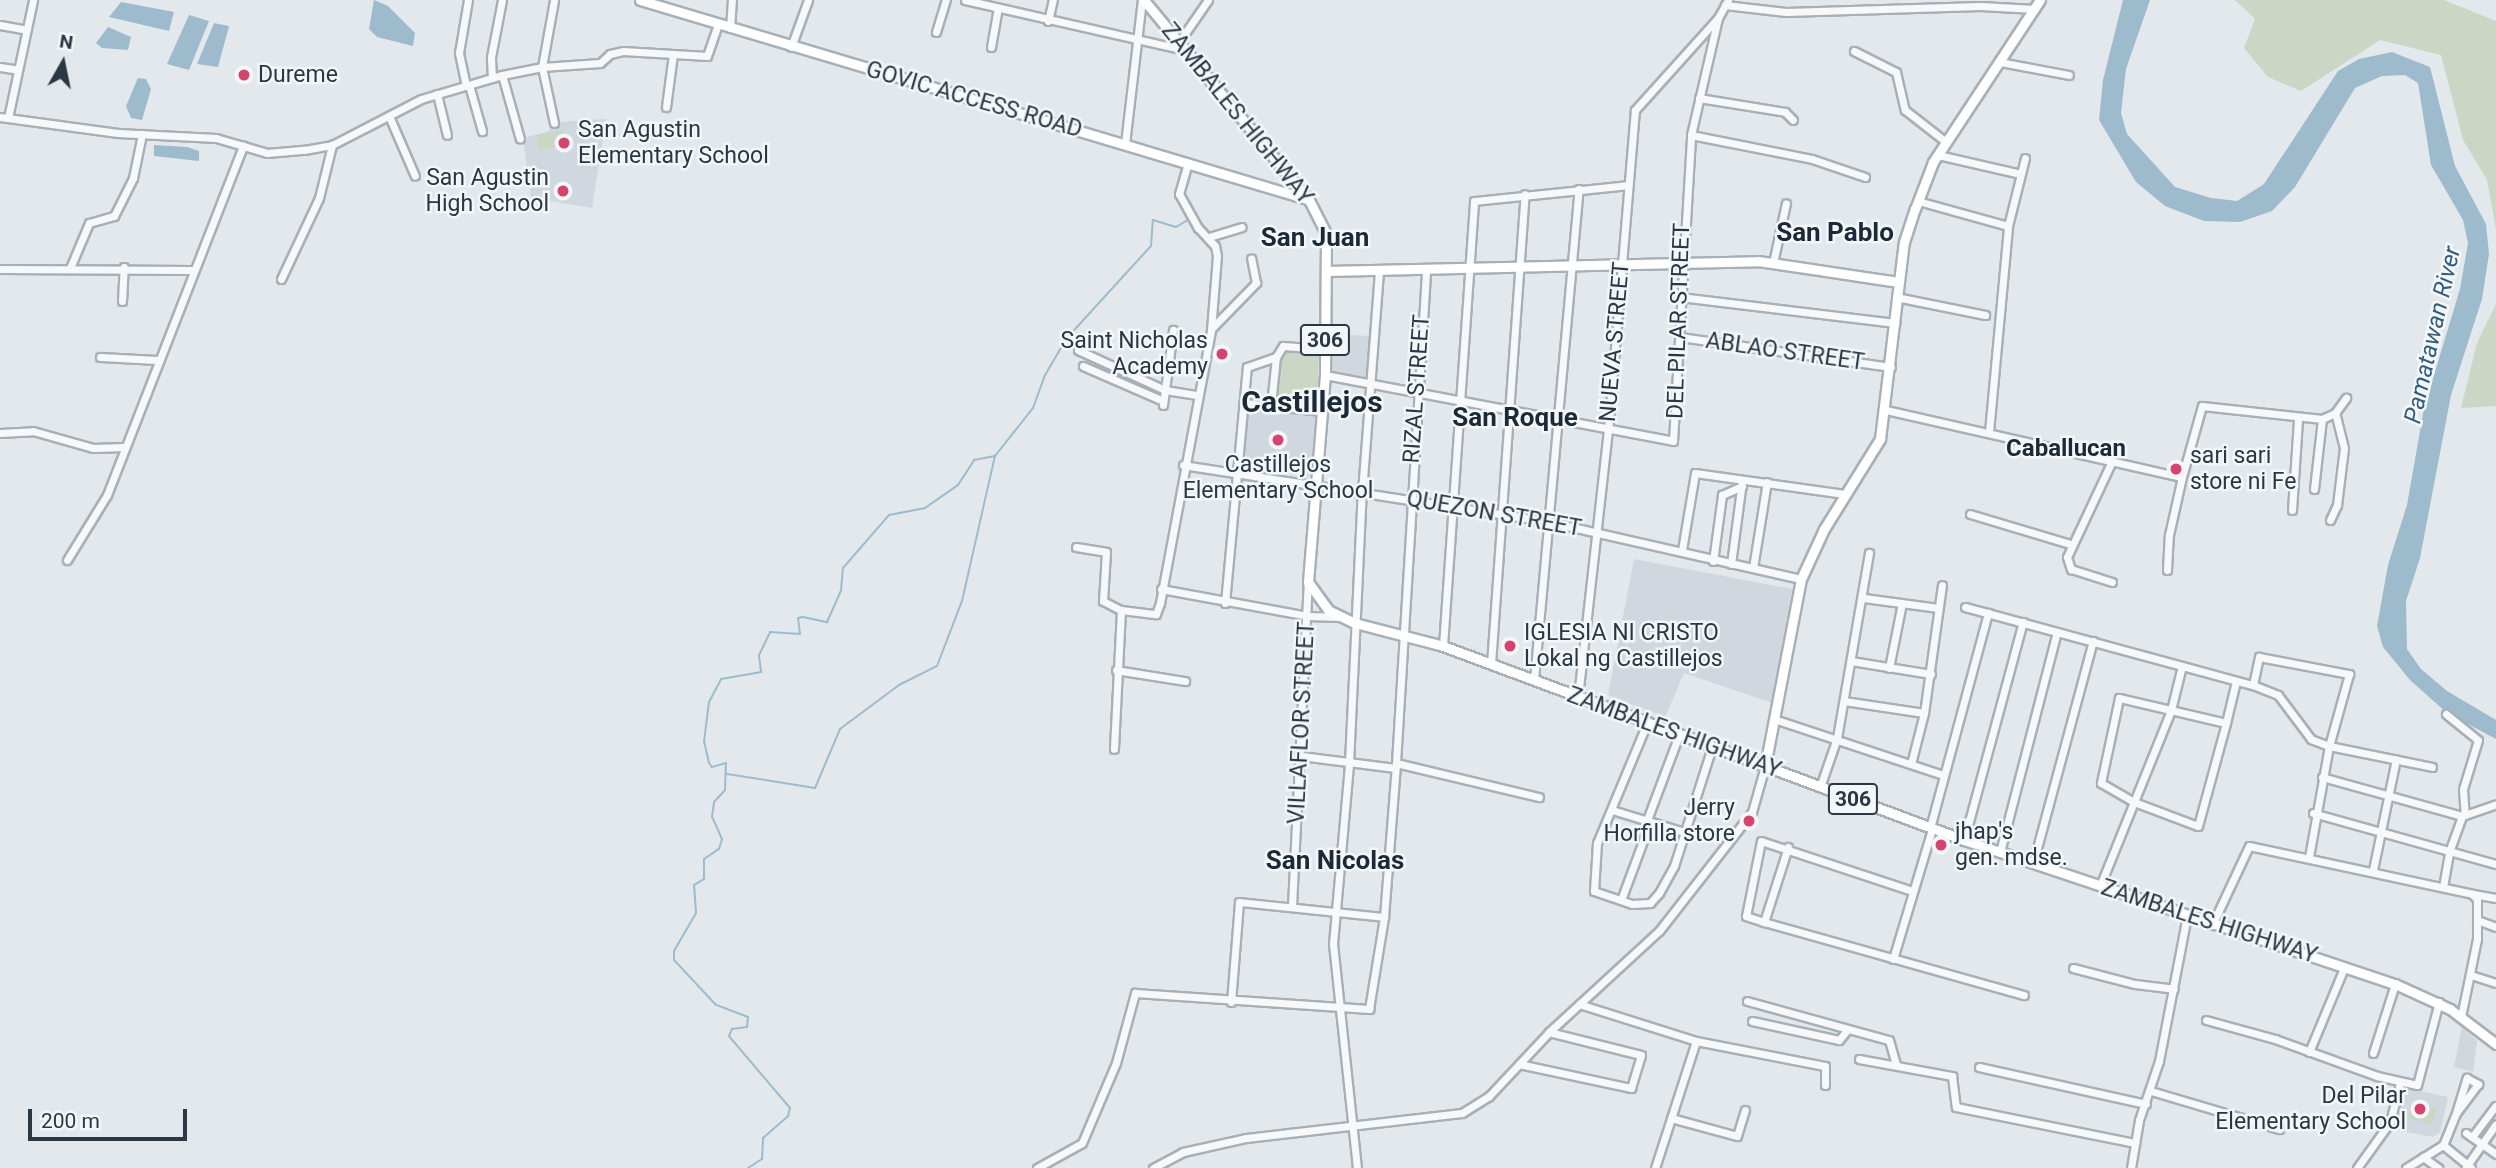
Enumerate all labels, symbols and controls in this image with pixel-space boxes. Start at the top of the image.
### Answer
street label: ZAMBALES HIGHWAY [1155,18,1319,210]
north arrow [28,28,98,98]
text: N [58,29,75,54]
street label: GOVIC ACCESS ROAD [863,56,1085,144]
place label: Dureme [258,61,338,89]
marker: Dureme [236,67,252,83]
place label: San Agustin Elementary School [578,116,769,170]
marker: San Agustin Elementary School [556,135,572,151]
place label: San Agustin High School [426,164,549,218]
marker: San Agustin High School [555,183,571,199]
district label: San Pablo [1776,217,1894,249]
district label: San Juan [1261,222,1369,254]
street label: DEL PILAR STREET [1662,223,1696,419]
water label: Pamatawan River [2399,244,2467,426]
street label: NUEVA STREET [1594,261,1636,423]
street label: RIZAL STREET [1398,314,1436,464]
road number: 306 [1299,322,1351,358]
place label: Saint Nicholas Academy [1061,327,1208,381]
street label: ABLAO STREET [1704,327,1866,377]
marker: Saint Nicholas Academy [1214,346,1230,362]
district label: Castillejos [1241,384,1383,420]
district label: San Roque [1452,402,1578,434]
marker: Castillejos Elementary School [1270,432,1286,448]
district label: Caballucan [2006,435,2126,463]
place label: sari sari store ni Fe [2190,442,2296,496]
place label: Castillejos Elementary School [1183,451,1373,505]
marker: sari sari store ni Fe [2168,461,2184,477]
street label: QUEZON STREET [1405,485,1583,543]
place label: IGLESIA NI CRISTO Lokal ng Castillejos [1524,619,1723,673]
street label: VILLAFLOR STREET [1283,621,1321,825]
marker: IGLESIA NI CRISTO Lokal ng Castillejos [1502,638,1518,654]
street label: ZAMBALES HIGHWAY [1563,681,1785,785]
road number: 306 [1827,782,1879,816]
place label: Jerry Horfilla store [1603,794,1735,848]
marker: Jerry Horfilla store [1741,813,1757,829]
place label: jhap's gen. mdse. [1955,818,2068,872]
marker: jhap's gen. mdse. [1933,837,1949,853]
district label: San Nicolas [1266,845,1404,877]
street label: ZAMBALES HIGHWAY [2097,874,2321,970]
place label: Del Pilar Elementary School [2215,1082,2406,1136]
scale bar [32,1094,191,1138]
marker: Del Pilar Elementary School [2412,1101,2428,1117]
text: 200 m [41,1109,100,1133]

